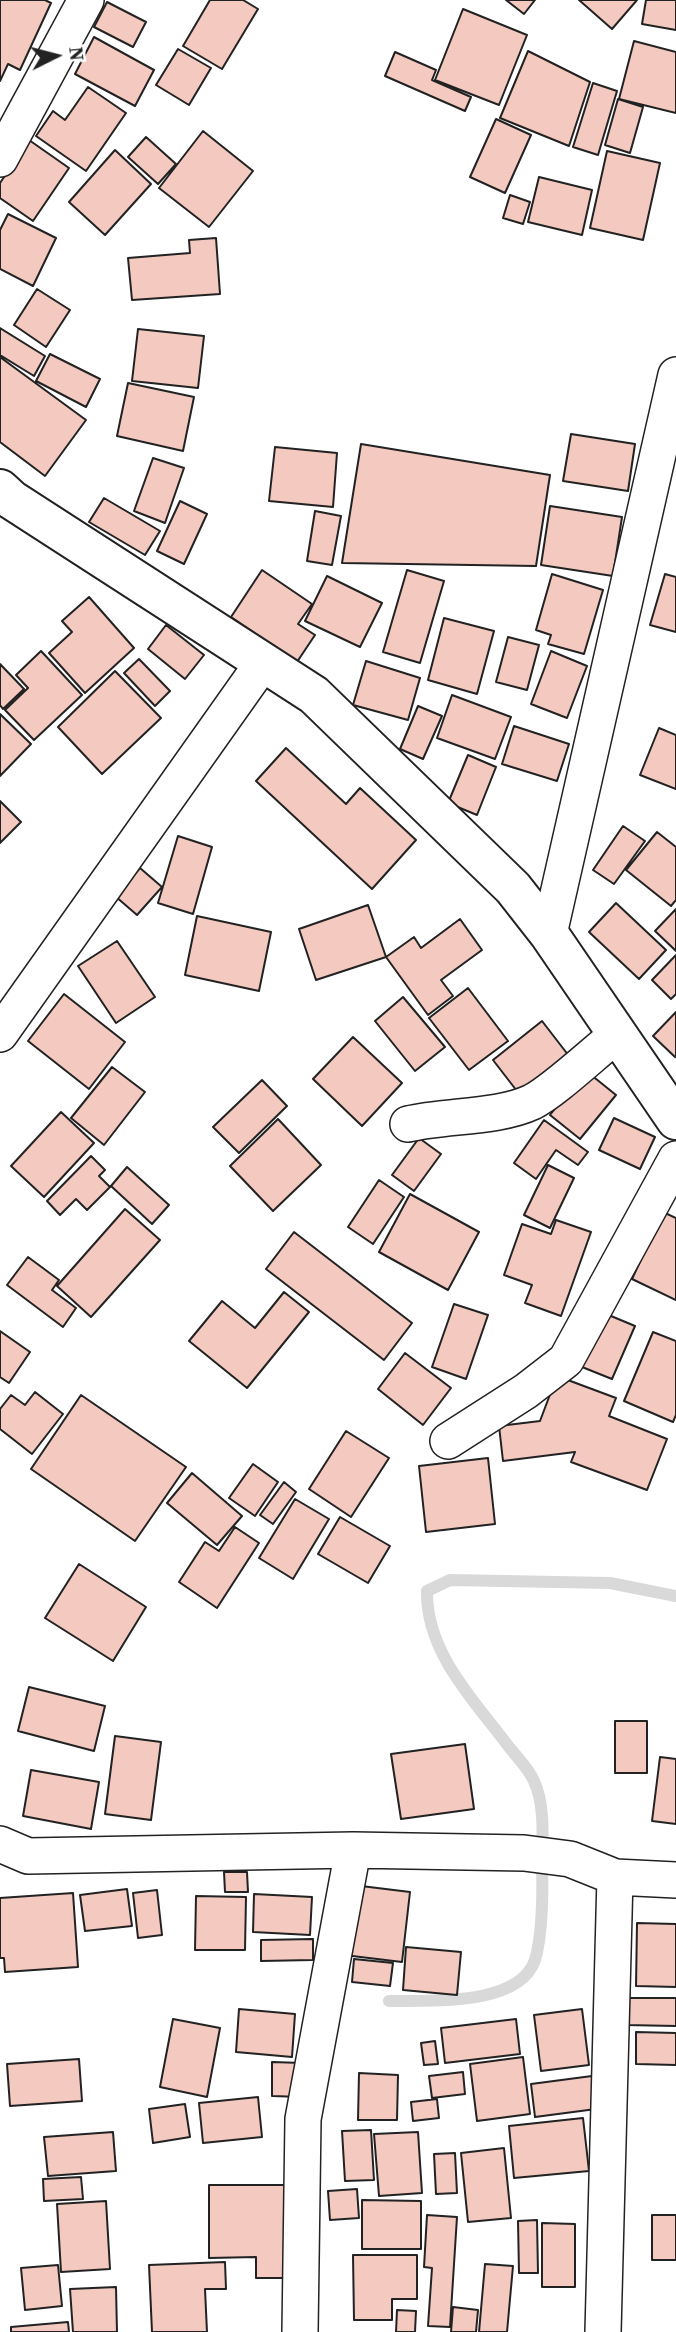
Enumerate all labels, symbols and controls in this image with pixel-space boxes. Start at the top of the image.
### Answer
north arrow [21,21,91,91]
text: N [63,46,91,62]

